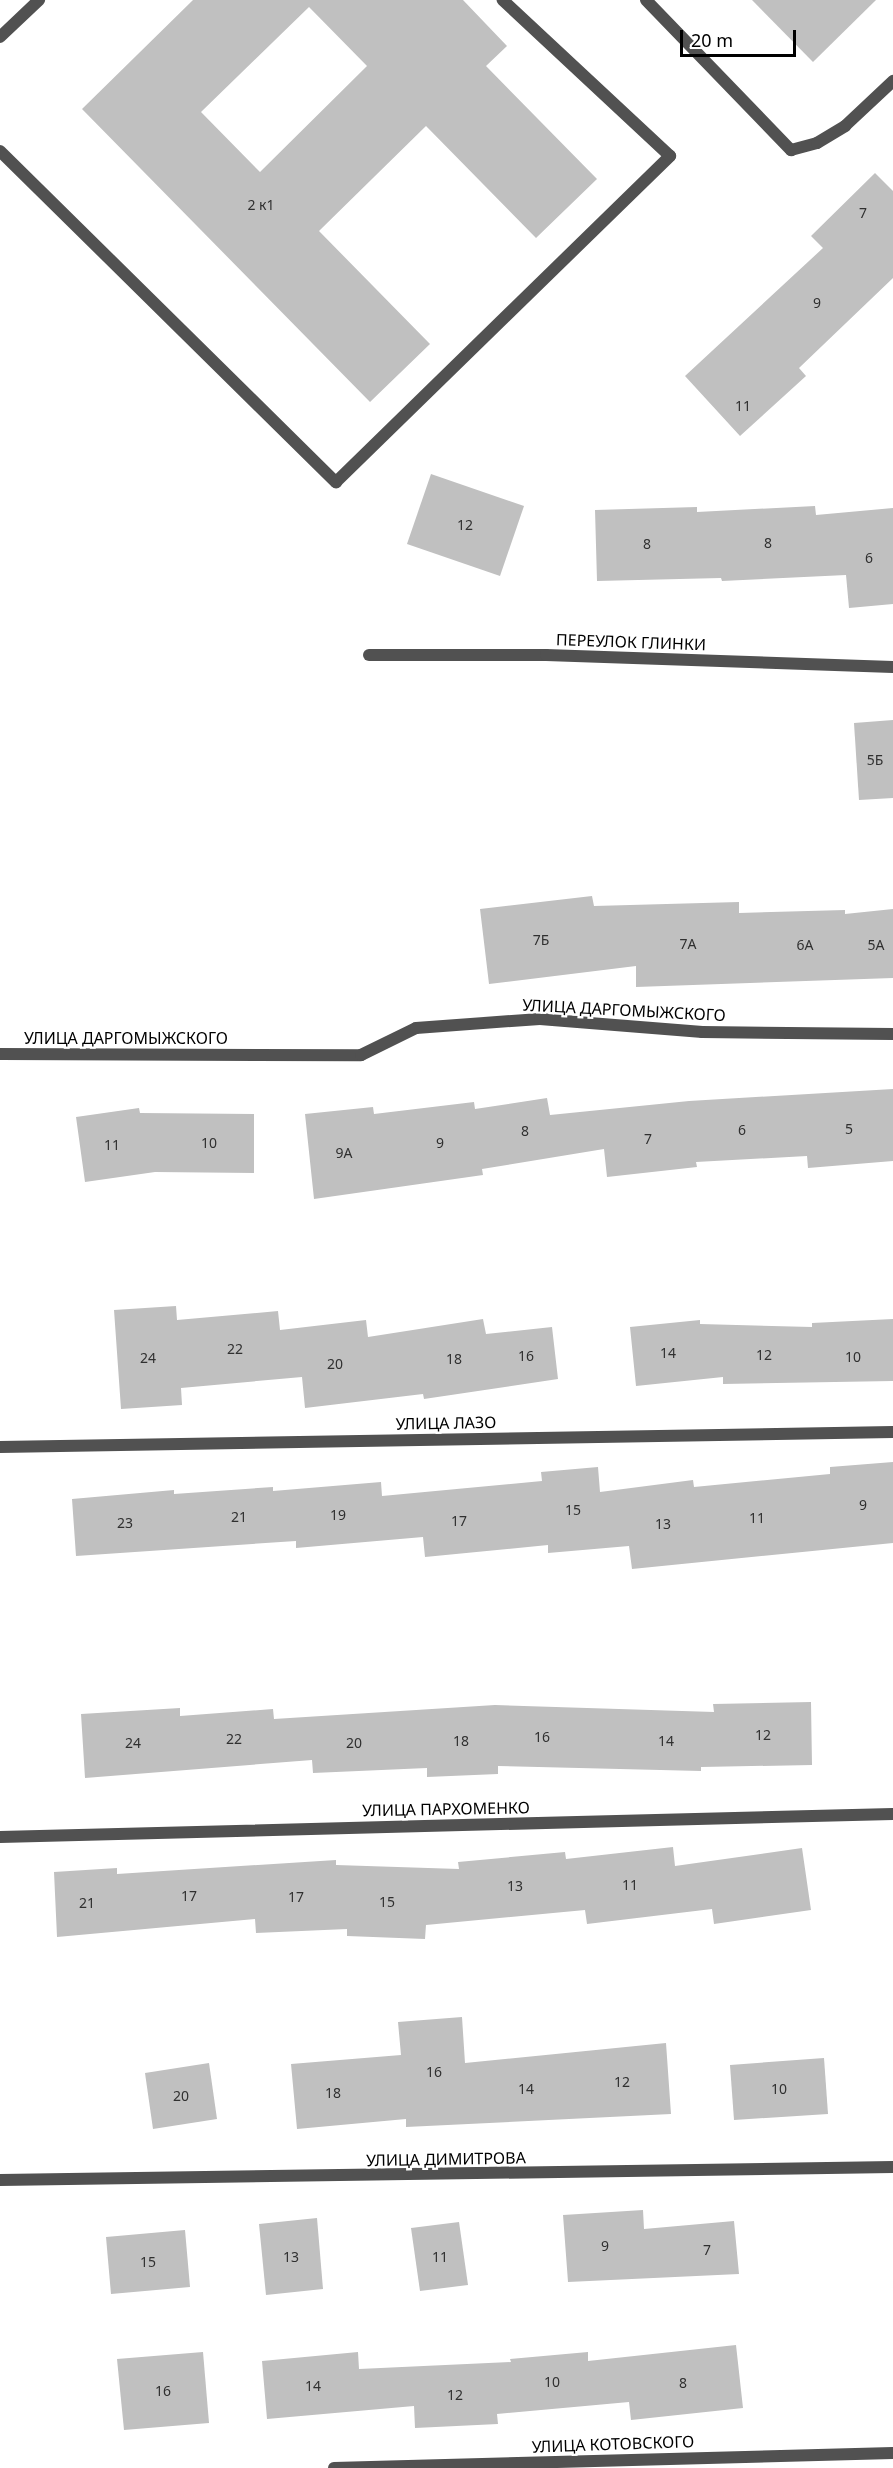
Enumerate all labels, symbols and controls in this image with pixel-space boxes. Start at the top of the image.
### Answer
scale bar [683,18,798,56]
text: 20 m [691,28,733,52]
house number: 2 к1 [247,197,275,213]
house number: 7 [859,205,867,221]
house number: 9 [813,295,821,311]
house number: 11 [735,398,751,414]
house number: 12 [457,517,473,533]
house number: 8 [764,535,772,551]
house number: 8 [643,536,651,552]
house number: 6 [865,550,873,566]
street label: ПЕРЕУЛОК ГЛИНКИ [556,630,706,654]
house number: 5Б [867,752,883,768]
house number: 7Б [533,932,549,948]
house number: 7А [680,936,696,952]
house number: 6А [797,937,813,953]
house number: 5А [868,937,884,953]
street label: УЛИЦА ДАРГОМЫЖСКОГО [522,995,726,1025]
street label: УЛИЦА ДАРГОМЫЖСКОГО [24,1028,228,1048]
house number: 5 [845,1121,853,1137]
house number: 6 [738,1122,746,1138]
house number: 8 [521,1123,529,1139]
house number: 7 [644,1131,652,1147]
house number: 10 [201,1135,217,1151]
house number: 9 [436,1135,444,1151]
house number: 11 [104,1137,120,1153]
house number: 9А [336,1145,352,1161]
house number: 22 [227,1341,243,1357]
house number: 14 [660,1345,676,1361]
house number: 12 [756,1347,772,1363]
house number: 16 [518,1348,534,1364]
house number: 10 [845,1349,861,1365]
house number: 24 [140,1350,156,1366]
house number: 18 [446,1351,462,1367]
house number: 20 [327,1356,343,1372]
street label: УЛИЦА ЛАЗО [396,1413,496,1433]
house number: 9 [859,1497,867,1513]
house number: 15 [565,1502,581,1518]
house number: 19 [330,1507,346,1523]
house number: 21 [231,1509,247,1525]
house number: 11 [749,1510,765,1526]
house number: 17 [451,1513,467,1529]
house number: 23 [117,1515,133,1531]
house number: 13 [655,1516,671,1532]
house number: 12 [755,1727,771,1743]
house number: 16 [534,1729,550,1745]
house number: 22 [226,1731,242,1747]
house number: 18 [453,1733,469,1749]
house number: 14 [658,1733,674,1749]
house number: 24 [125,1735,141,1751]
house number: 20 [346,1735,362,1751]
street label: УЛИЦА ПАРХОМЕНКО [362,1798,530,1820]
house number: 11 [622,1877,638,1893]
house number: 13 [507,1878,523,1894]
house number: 17 [181,1888,197,1904]
house number: 17 [288,1889,304,1905]
house number: 15 [379,1894,395,1910]
house number: 21 [79,1895,95,1911]
house number: 16 [426,2064,442,2080]
house number: 12 [614,2074,630,2090]
house number: 14 [518,2081,534,2097]
house number: 10 [771,2081,787,2097]
house number: 18 [325,2085,341,2101]
house number: 20 [173,2088,189,2104]
street label: УЛИЦА ДИМИТРОВА [366,2148,526,2170]
house number: 9 [601,2238,609,2254]
house number: 7 [703,2242,711,2258]
house number: 13 [283,2249,299,2265]
house number: 11 [432,2249,448,2265]
house number: 15 [140,2254,156,2270]
house number: 10 [544,2374,560,2390]
house number: 8 [679,2375,687,2391]
house number: 14 [305,2378,321,2394]
house number: 16 [155,2383,171,2399]
house number: 12 [447,2387,463,2403]
street label: УЛИЦА КОТОВСКОГО [531,2432,695,2456]

